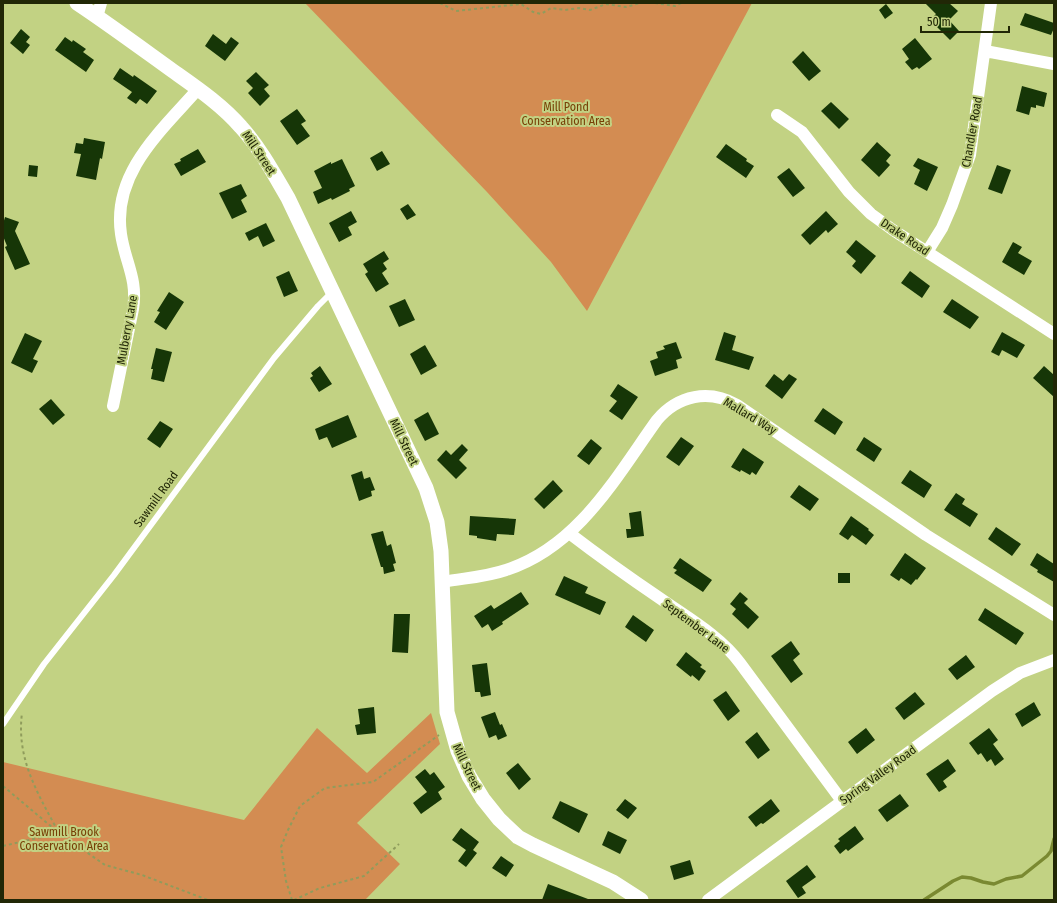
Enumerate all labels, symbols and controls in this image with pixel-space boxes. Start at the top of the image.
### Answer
scale bar [921,8,1009,34]
text: 50 m [927,15,951,29]
street label: Chandler Road [959,95,985,169]
park label: Mill Pond Conservation Area [521,100,611,128]
street label: Mill Street [239,128,279,178]
street label: Drake Road [878,216,932,258]
street label: Mulberry Lane [114,294,140,366]
street label: Mallard Way [721,395,780,438]
street label: Mill Street [387,416,421,468]
street label: Sawmill Road [131,468,181,530]
street label: September Lane [660,596,732,656]
street label: Mill Street [450,741,484,793]
street label: Spring Valley Road [837,743,919,807]
park label: Sawmill Brook Conservation Area [19,825,109,853]

